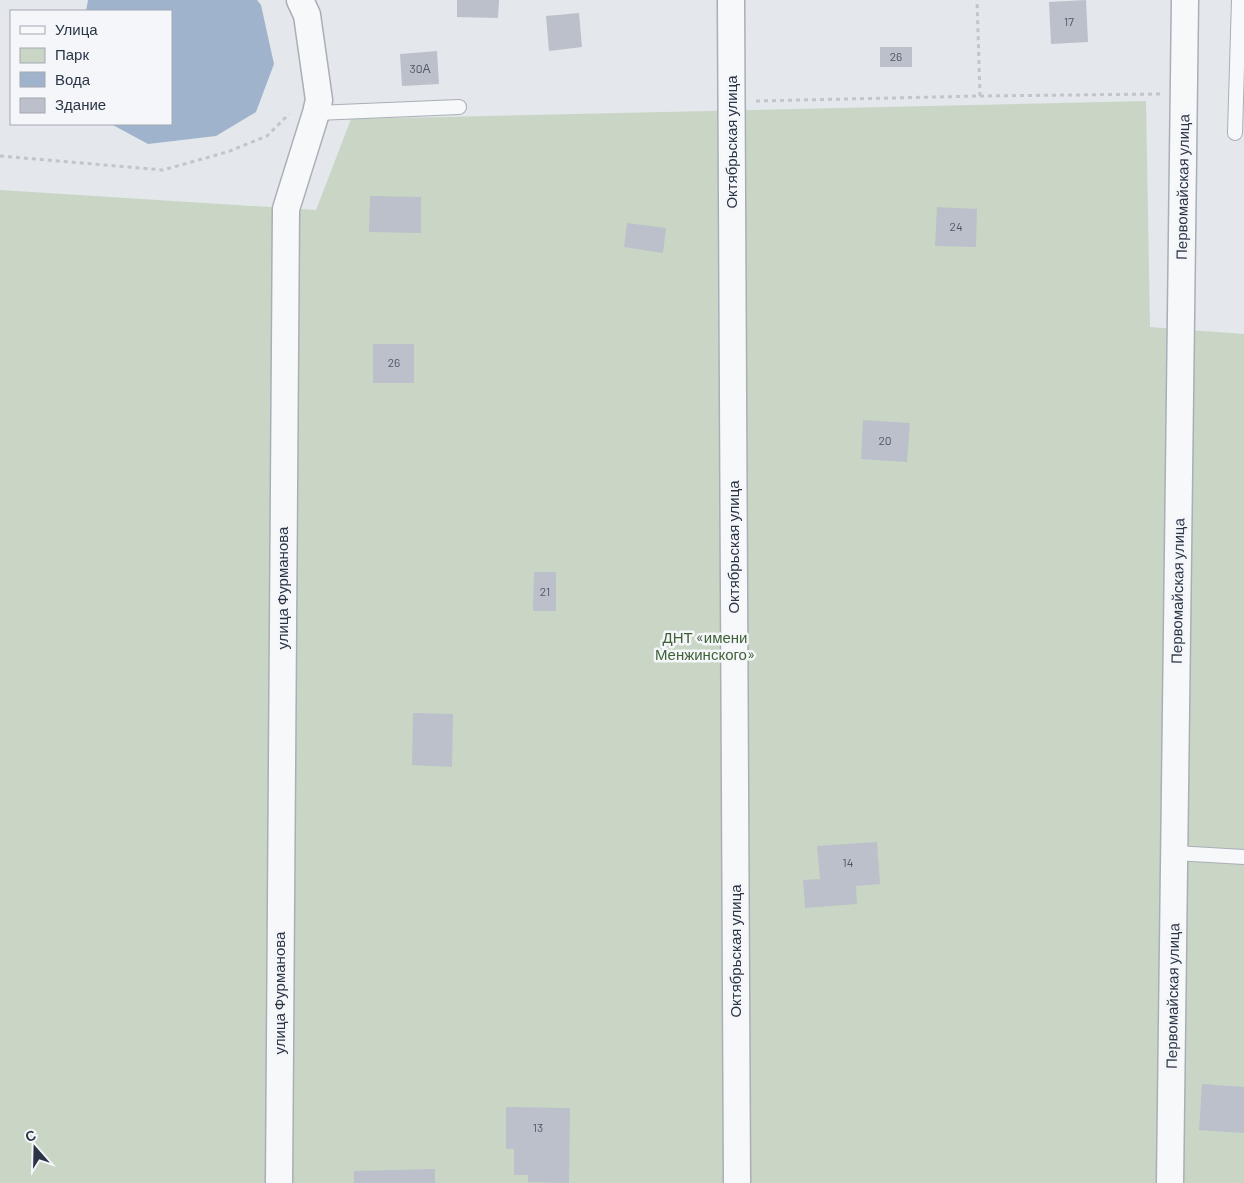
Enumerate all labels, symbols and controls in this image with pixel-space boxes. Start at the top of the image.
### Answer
legend [10,10,172,125]
house number: 17 [1064,14,1074,28]
text: Улица [55,20,98,38]
text: Парк [55,45,89,63]
house number: 26 [890,49,902,63]
house number: 30А [410,61,430,75]
text: Вода [55,70,91,88]
street label: Октябрьская улица [722,75,740,209]
text: Здание [55,95,106,113]
street label: Первомайская улица [1172,113,1192,260]
house number: 24 [949,219,963,233]
house number: 26 [388,355,400,369]
house number: 20 [878,433,892,447]
street label: Октябрьская улица [724,480,742,614]
street label: Первомайская улица [1167,517,1187,664]
street label: улица Фурманова [273,526,291,649]
house number: 21 [540,584,550,598]
park label: ДНТ «имени Менжинского» [655,628,755,663]
house number: 14 [843,855,853,869]
street label: Октябрьская улица [726,884,744,1018]
street label: Первомайская улица [1162,922,1182,1069]
street label: улица Фурманова [270,931,288,1054]
house number: 13 [533,1120,543,1134]
north arrow [10,1123,60,1173]
text: С [23,1126,38,1145]

